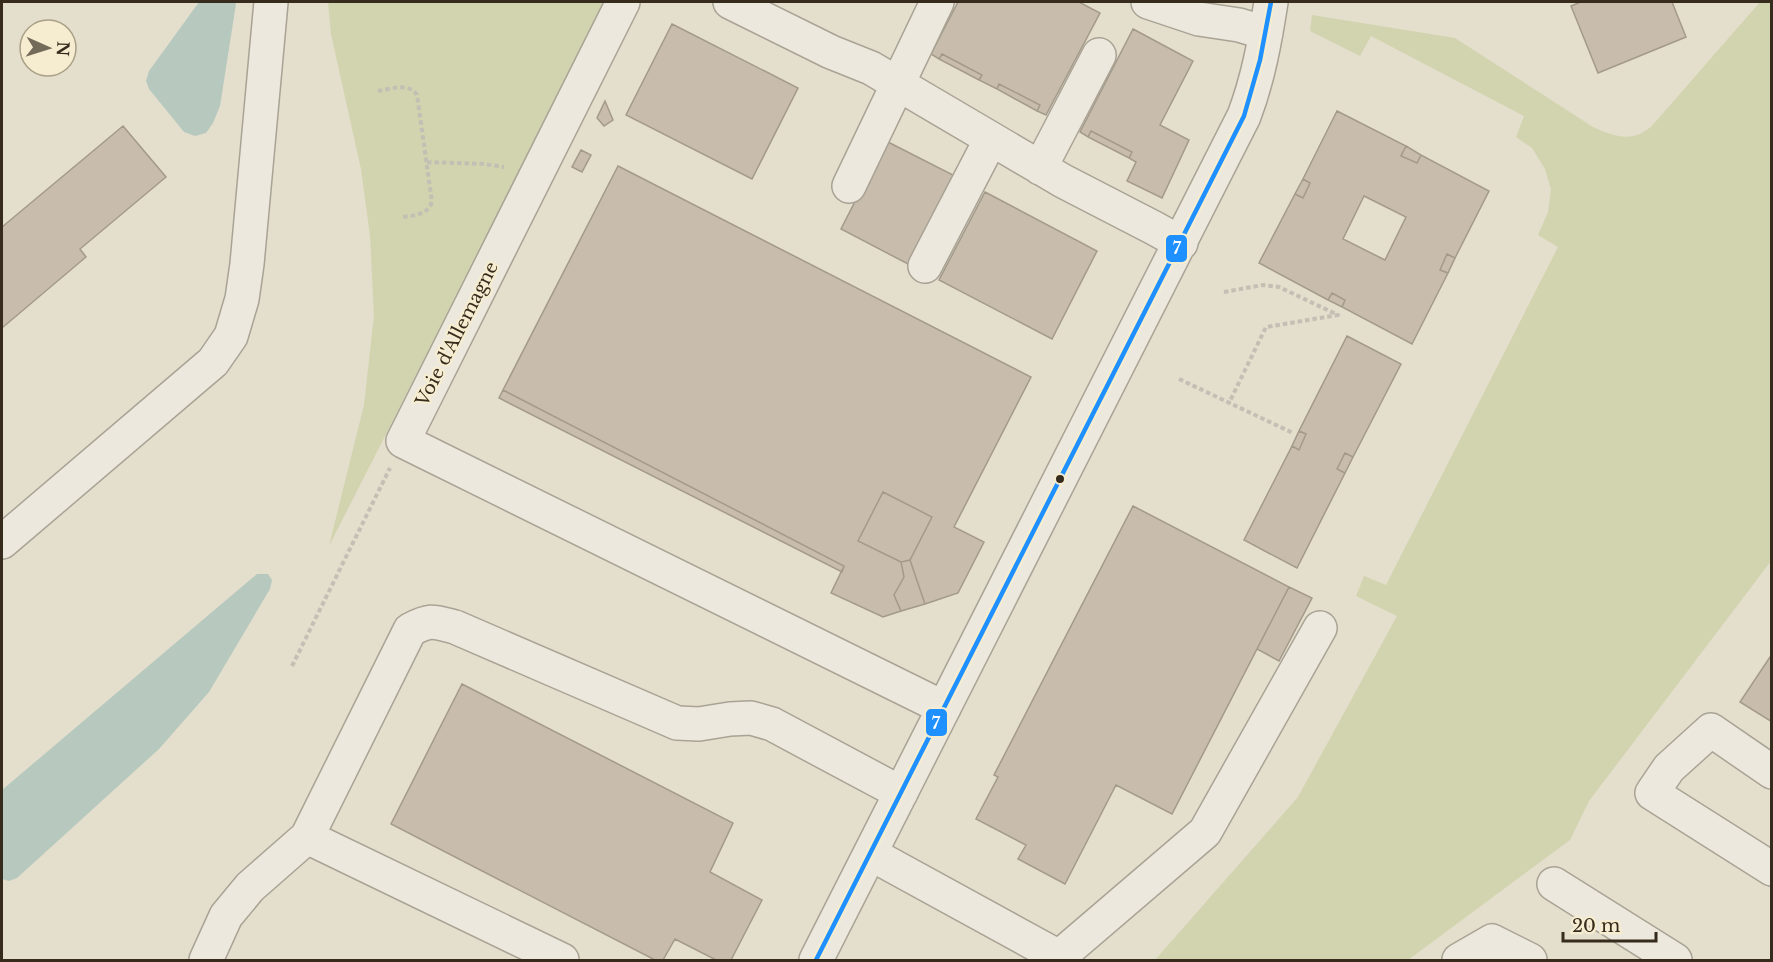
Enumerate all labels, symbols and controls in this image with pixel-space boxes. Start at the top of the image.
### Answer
north arrow [18,18,78,78]
text: N [53,41,73,57]
line badge: 7 [1165,234,1188,263]
text: 7 [1173,238,1182,258]
street label: Voie d'Allemagne [411,258,503,411]
unlabelled marker [1054,473,1066,485]
line badge: 7 [925,708,948,737]
text: 7 [932,713,941,733]
scale bar [1563,905,1656,943]
text: 20 m [1572,915,1620,937]

